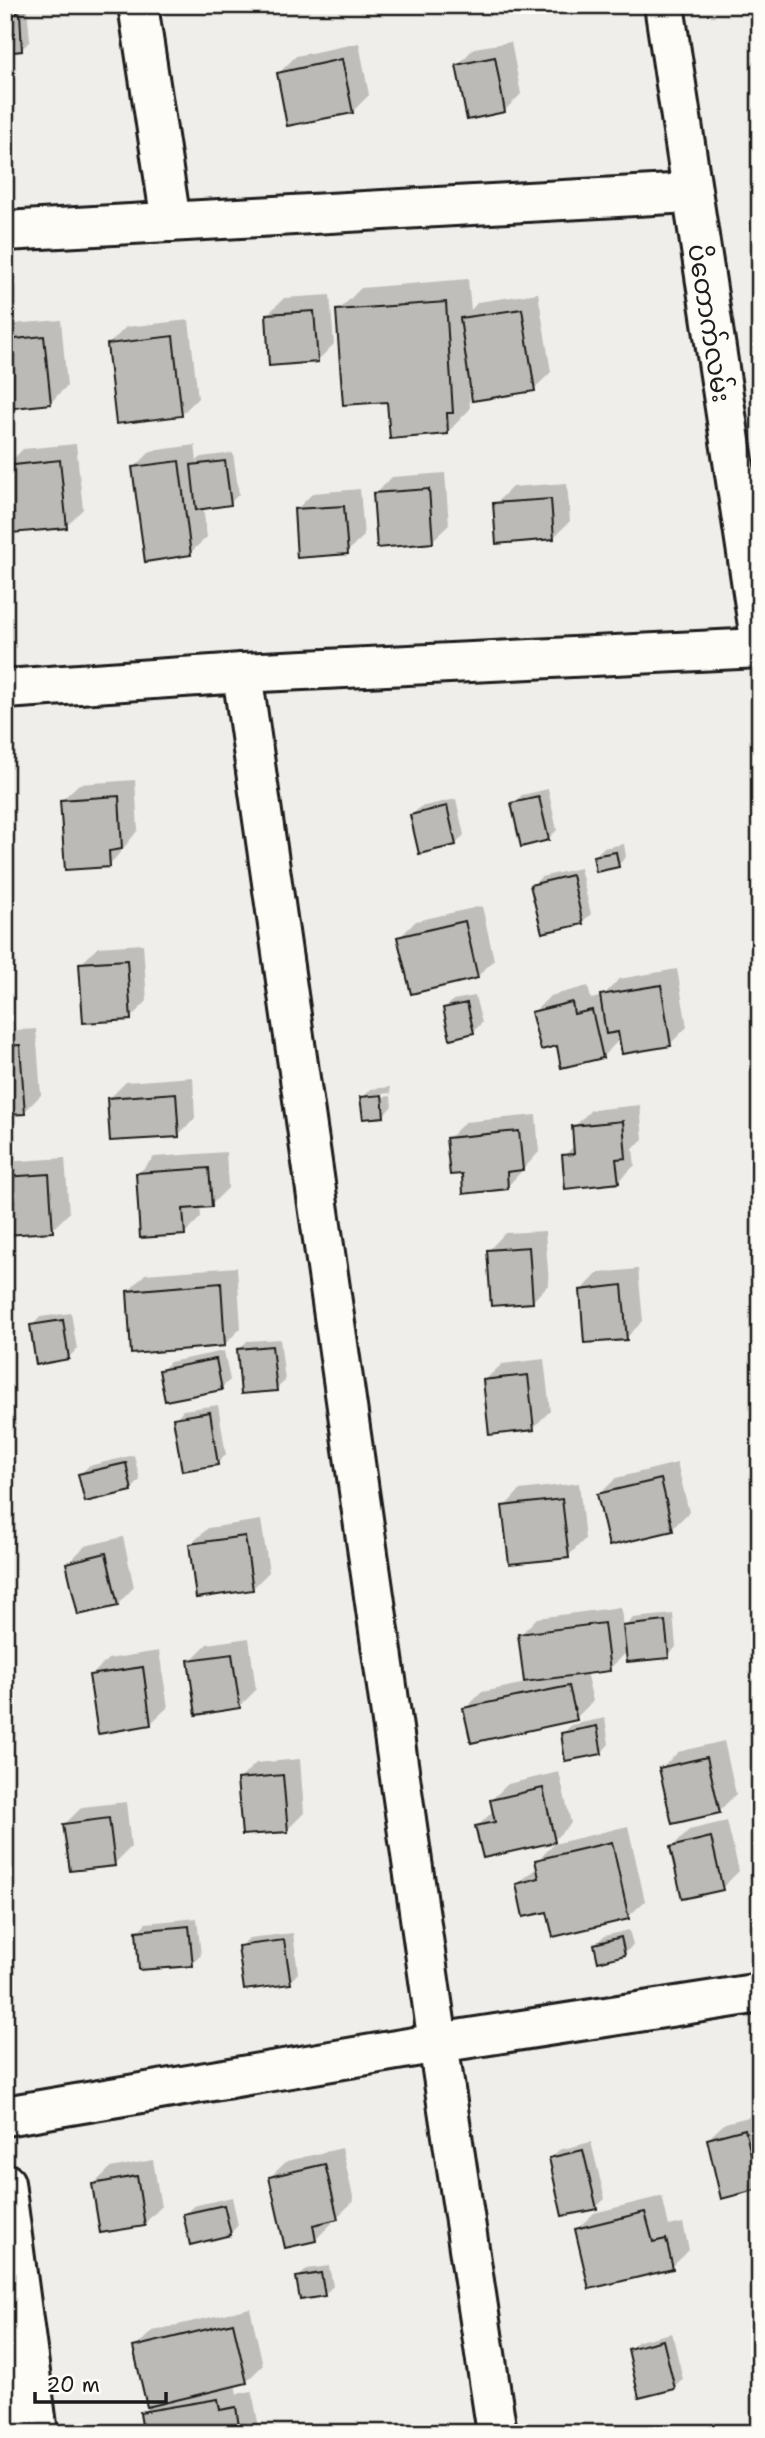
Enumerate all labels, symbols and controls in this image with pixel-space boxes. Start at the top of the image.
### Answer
street label: ပိတောက်လမ်း [680,241,740,405]
scale bar [35,2361,166,2405]
text: 20 m [46,2371,100,2399]

